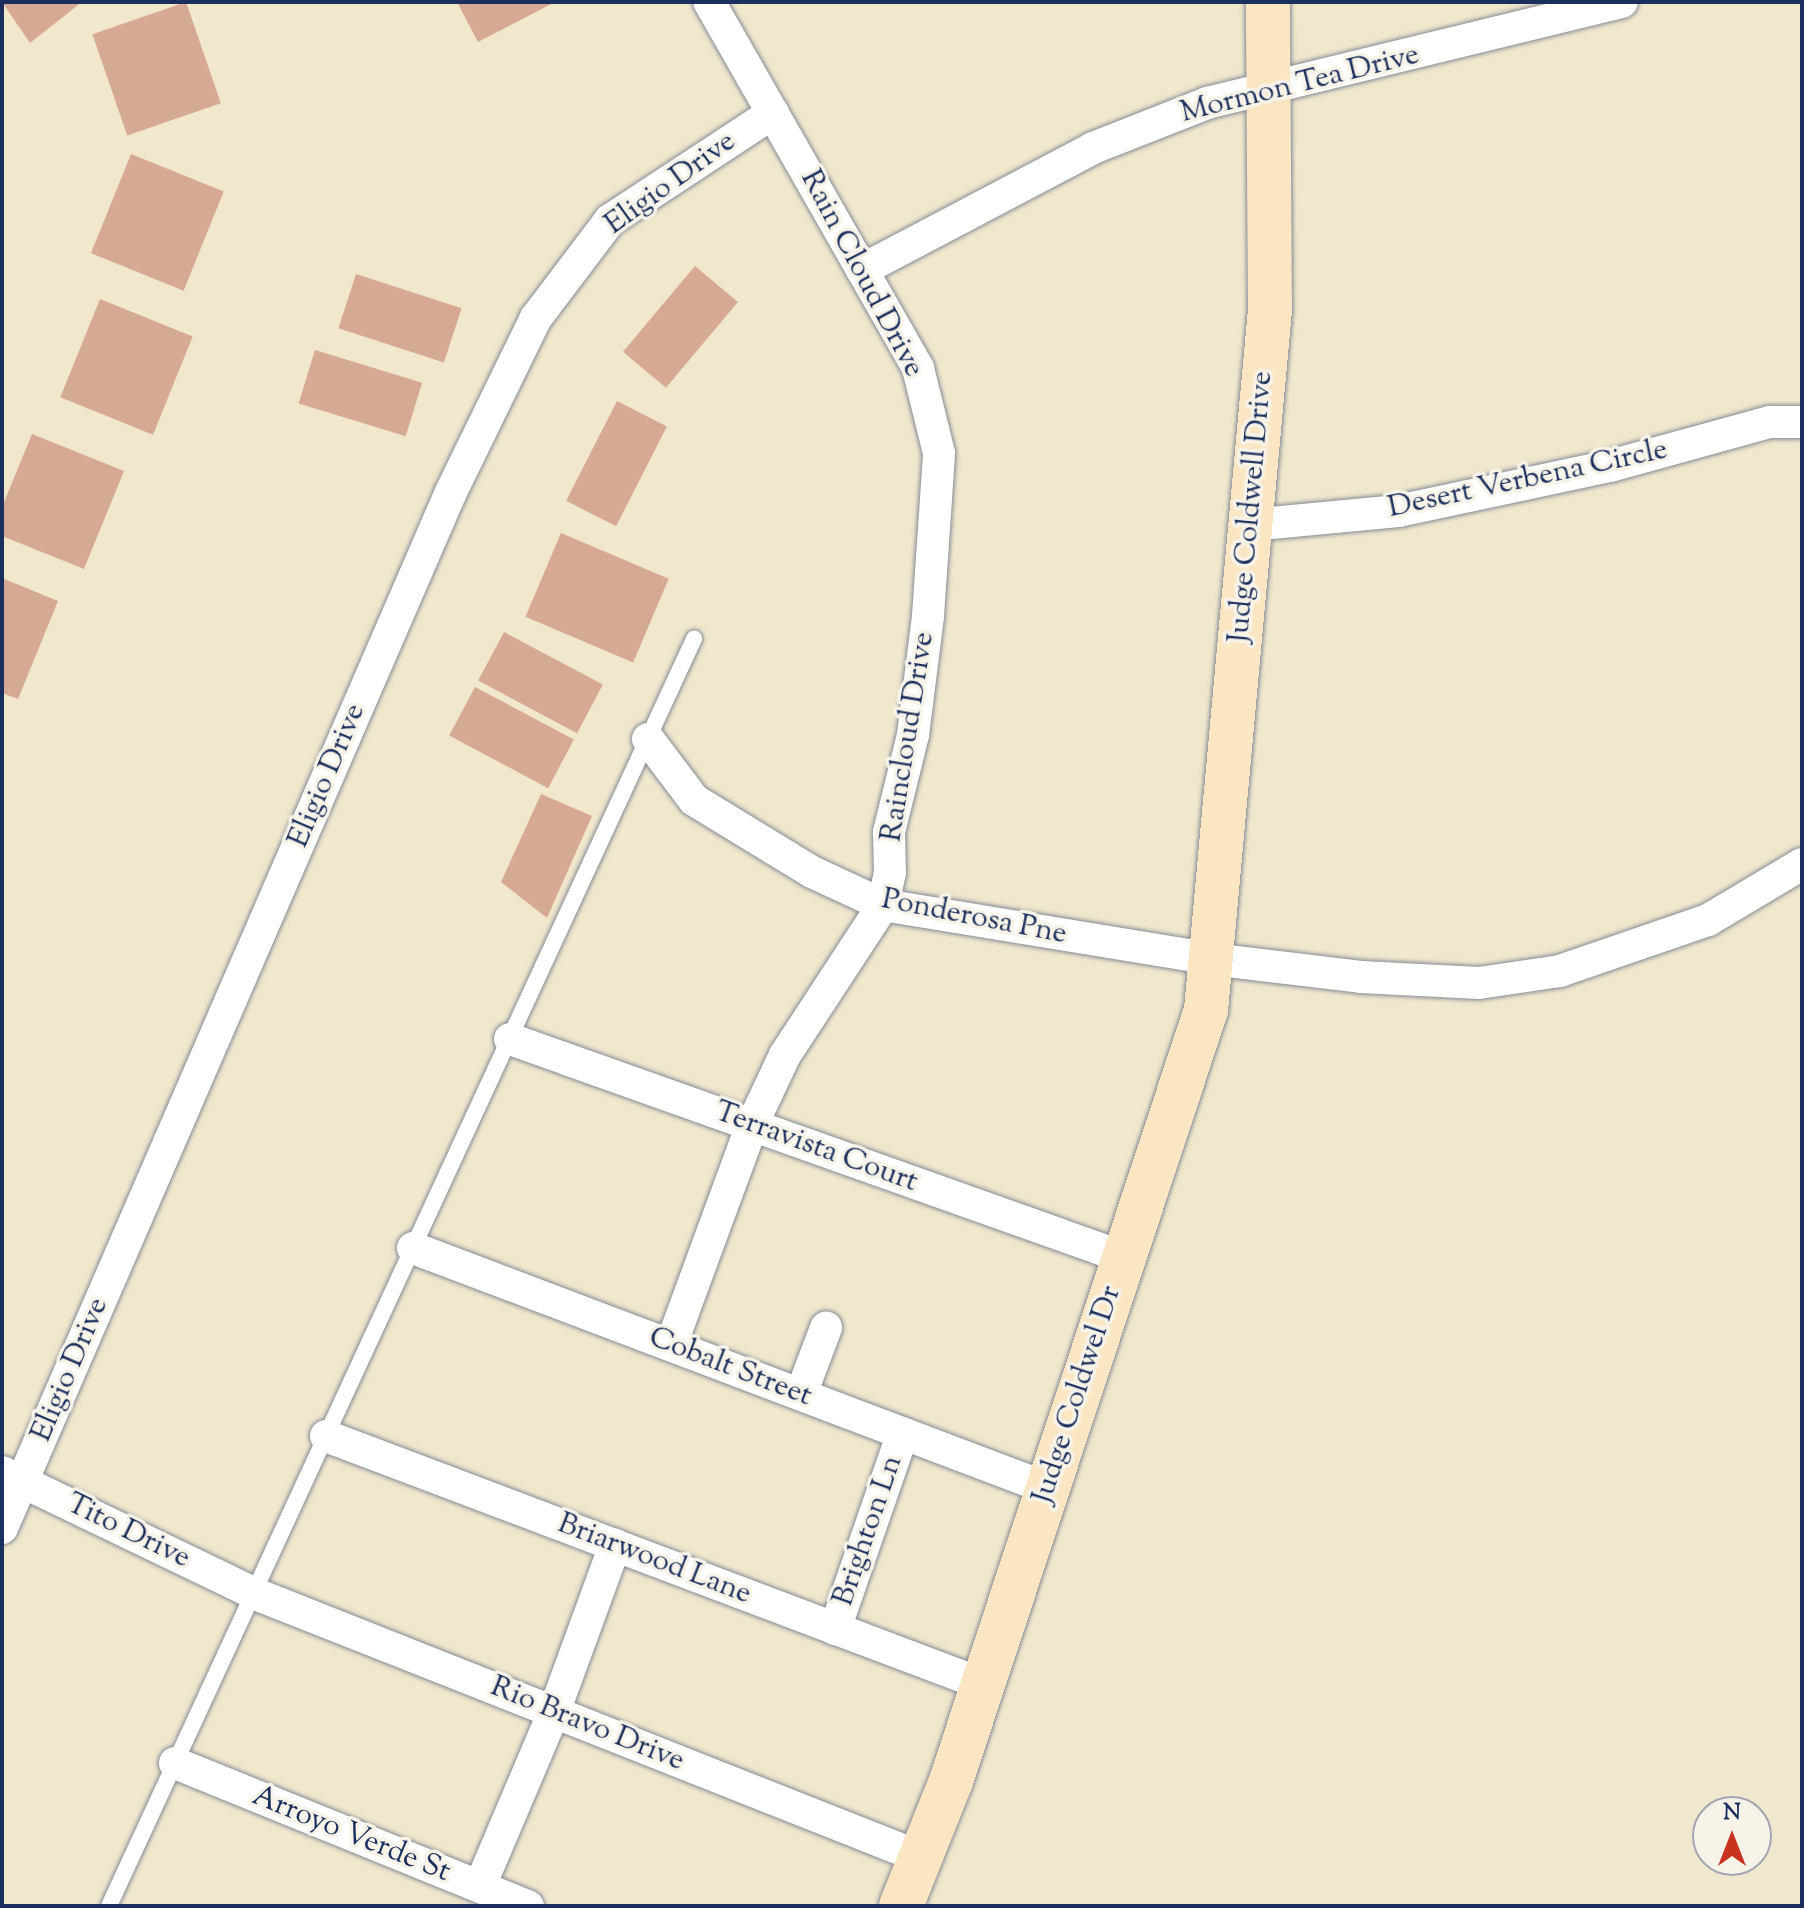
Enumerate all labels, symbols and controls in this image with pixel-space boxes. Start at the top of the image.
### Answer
street label: Mormon Tea Drive [1177,38,1423,132]
street label: Eligio Drive [599,125,743,243]
street label: Rain Cloud Drive [791,164,931,384]
street label: Judge Coldwell Drive [1222,370,1282,644]
street label: Desert Verbena Circle [1385,433,1671,527]
street label: Raincloud Drive [875,629,943,845]
street label: Eligio Drive [282,699,374,853]
street label: Ponderosa Pne [878,882,1070,954]
street label: Terravista Court [710,1095,922,1201]
street label: Judge Coldwel Dr [1026,1282,1130,1508]
street label: Eligio Drive [25,1293,117,1447]
street label: Cobalt Street [643,1320,817,1416]
street label: Brighton Ln [826,1451,912,1611]
street label: Tito Drive [60,1487,196,1577]
street label: Briarwood Lane [552,1507,756,1613]
street label: Rio Bravo Drive [485,1670,689,1780]
street label: Arroyo Verde St [247,1779,455,1891]
north arrow [1692,1796,1772,1876]
text: N [1723,1798,1741,1830]

